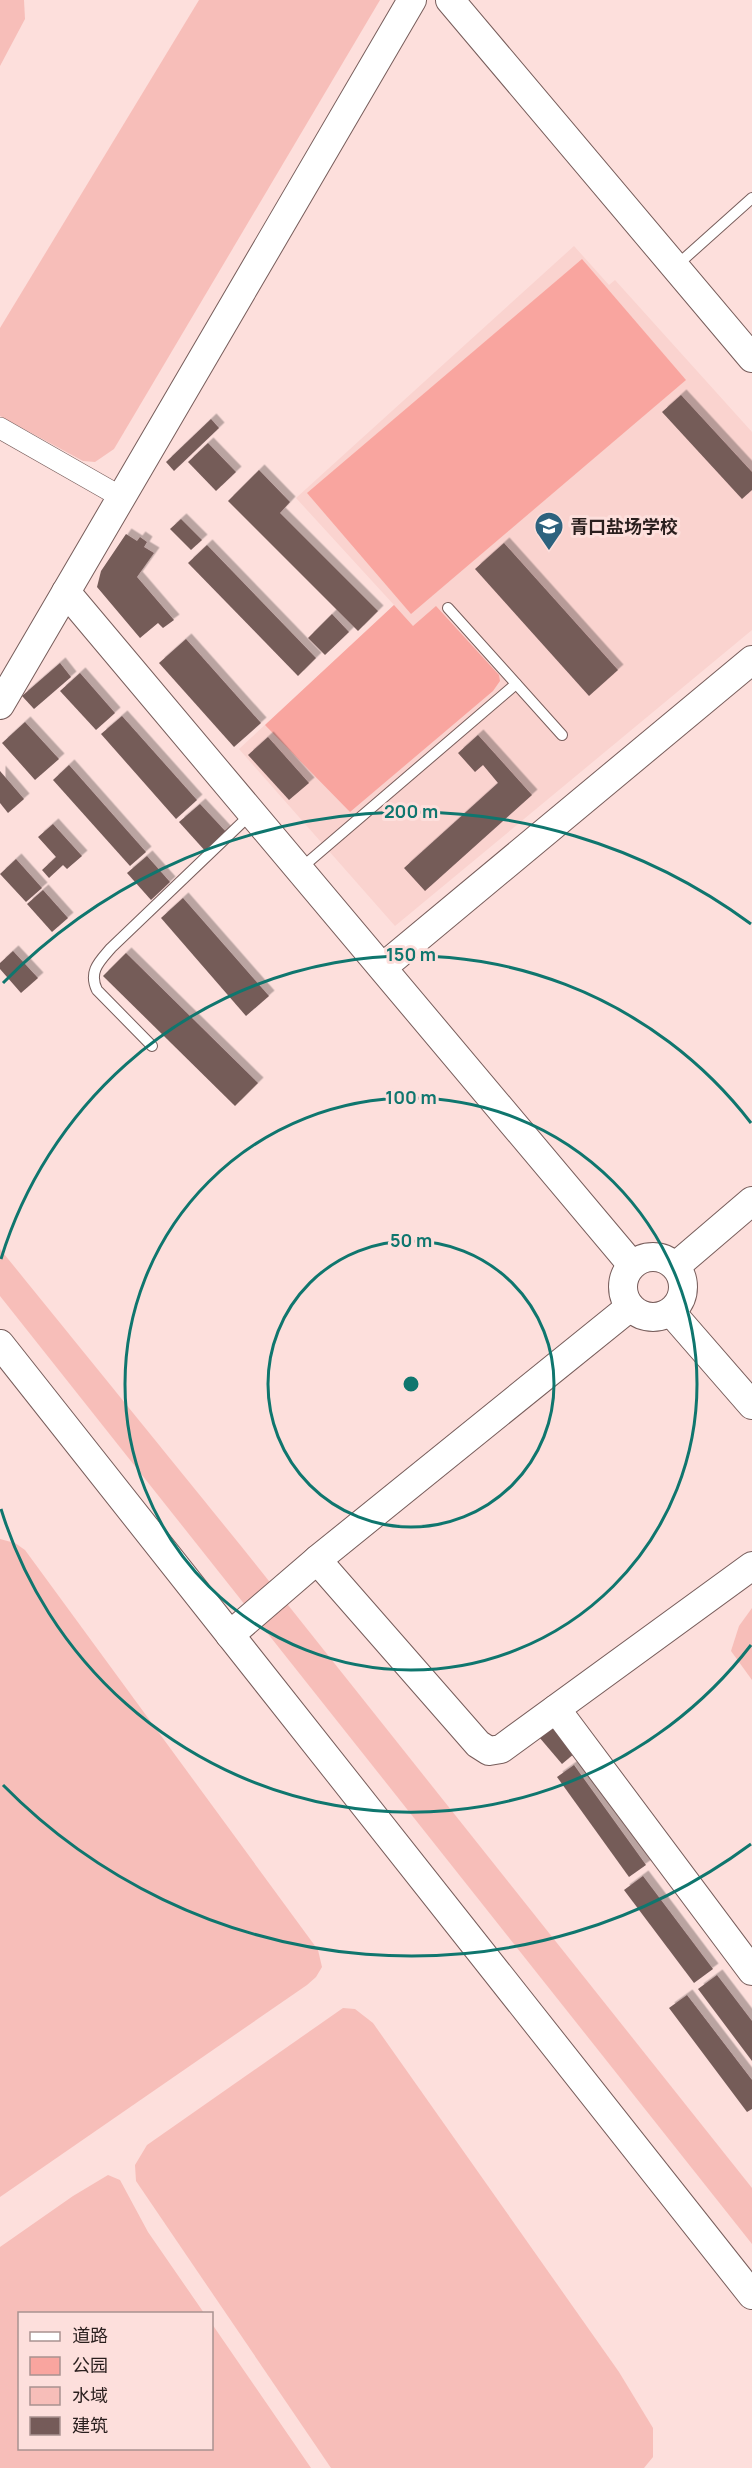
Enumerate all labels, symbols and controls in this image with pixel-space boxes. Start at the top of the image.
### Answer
school or university icon: 青口盐场学校 [533,510,565,552]
place label: 青口盐场学校 [570,514,678,538]
text: 200 m [384,799,438,823]
text: 150 m [386,942,436,966]
text: 100 m [385,1085,437,1109]
text: 50 m [390,1228,432,1252]
centre of rings [401,1374,421,1394]
legend [18,2312,213,2450]
text: 道路 [72,2323,108,2347]
text: 公园 [72,2353,108,2377]
text: 水域 [72,2383,108,2407]
text: 建筑 [72,2413,108,2437]

